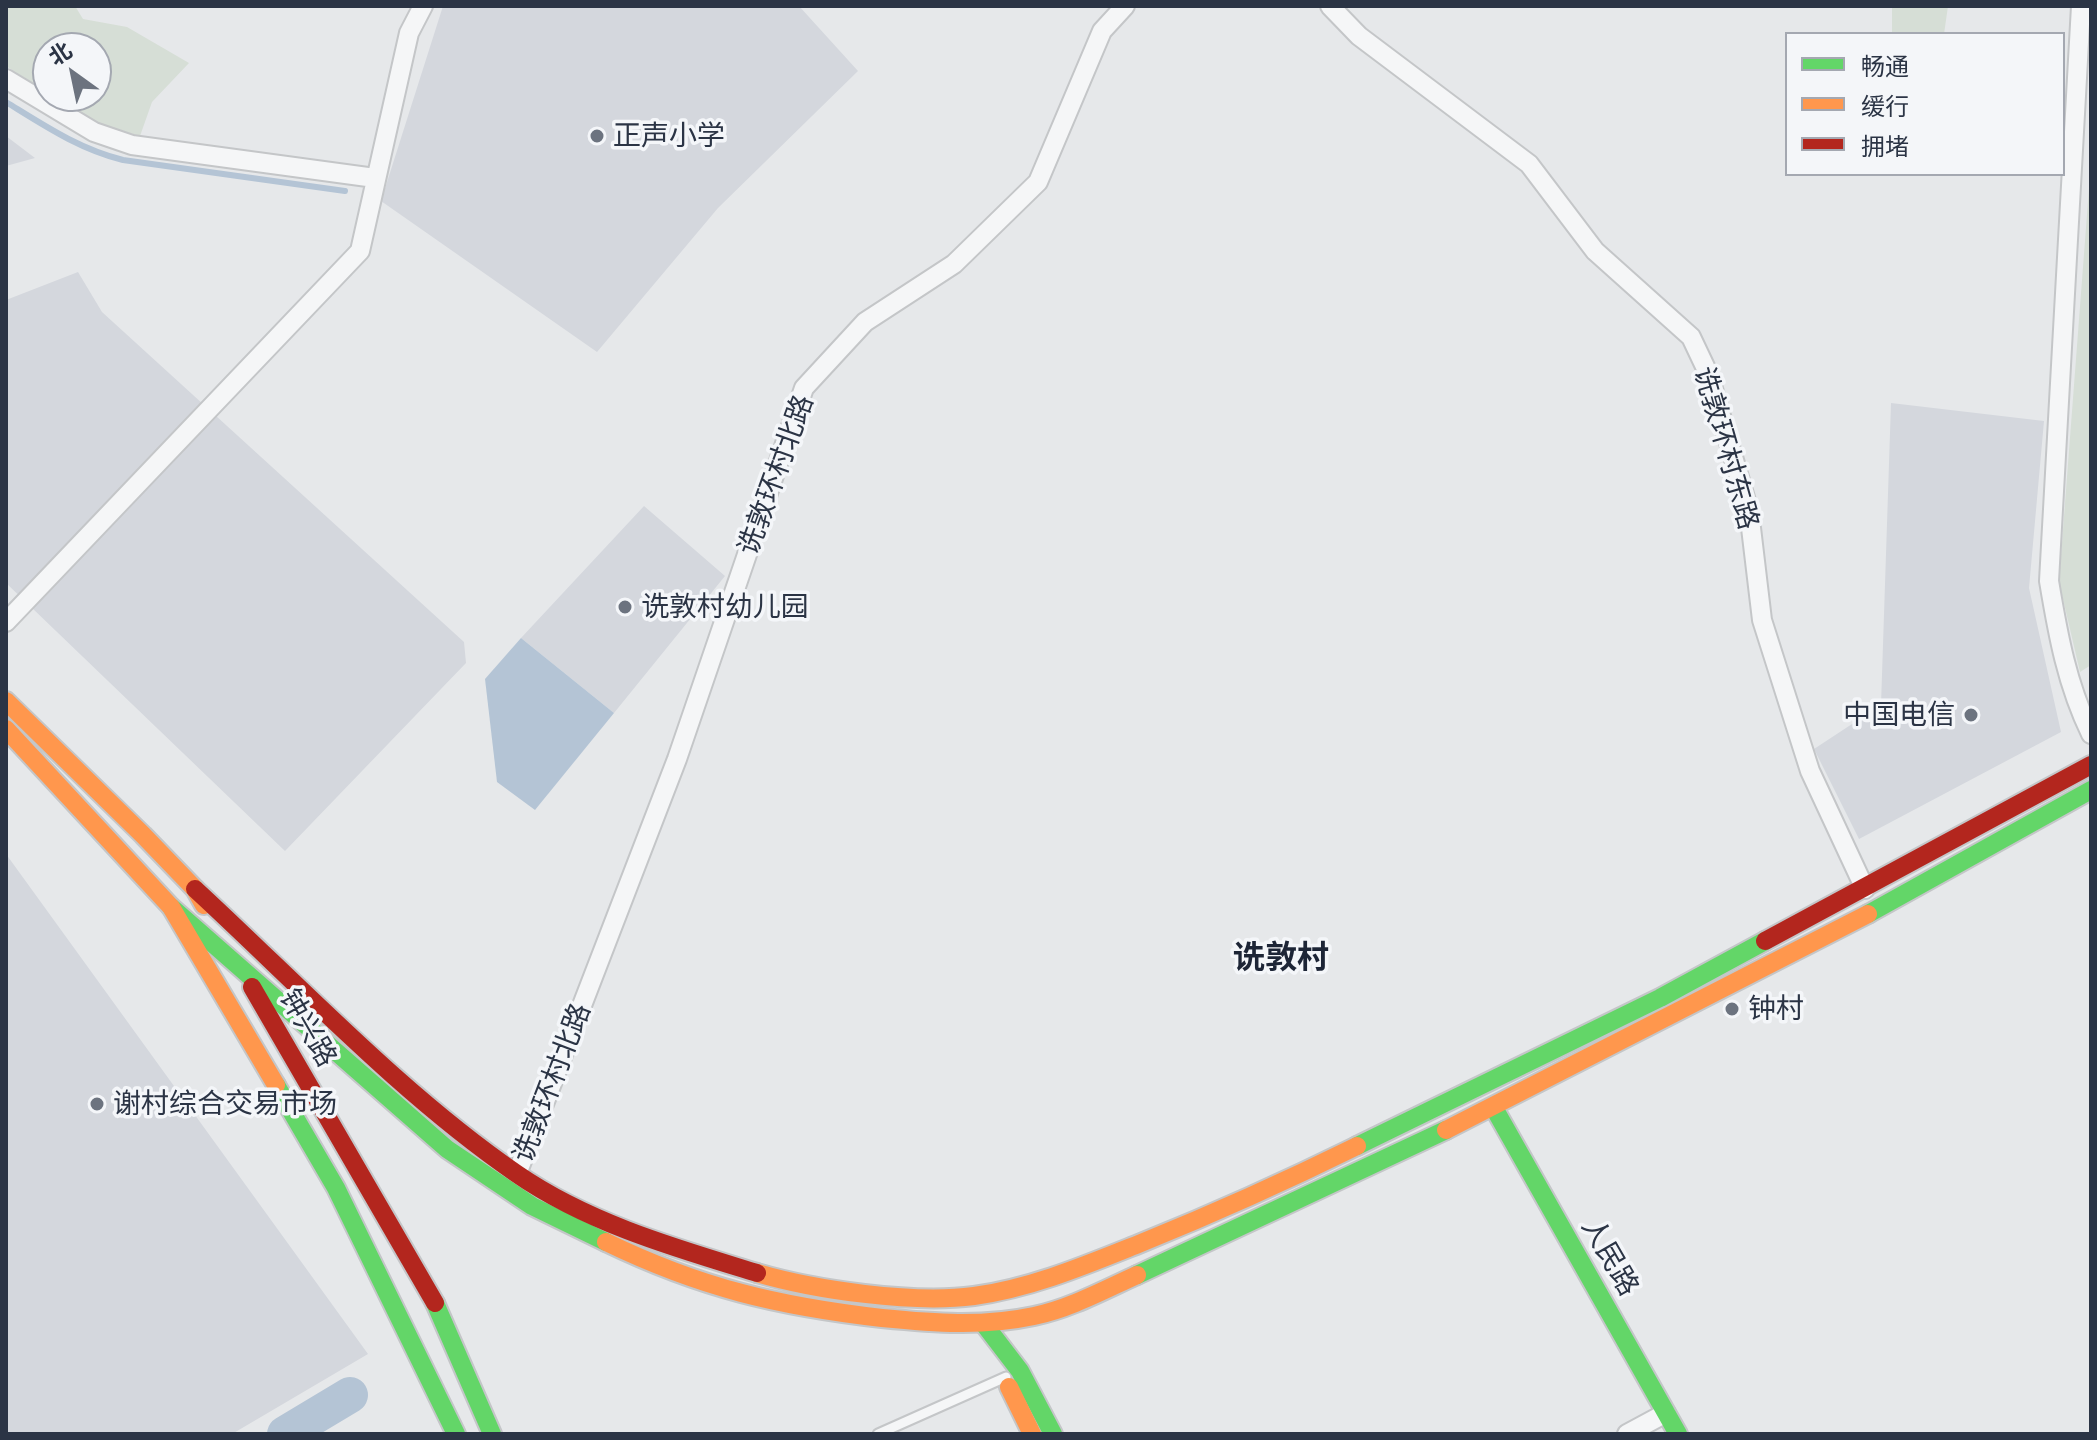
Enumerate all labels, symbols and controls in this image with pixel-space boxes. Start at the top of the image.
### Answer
north arrow [32,32,112,112]
legend [1785,32,2065,176]
text: 北 [43,36,76,70]
text: 畅通 [1861,51,1909,80]
text: 缓行 [1861,91,1909,120]
place label: 正声小学 [613,119,725,153]
marker: 正声小学 [588,127,606,145]
text: 拥堵 [1861,131,1909,160]
street label: 诜敦环村东路 [1687,363,1765,533]
street label: 诜敦环村北路 [731,390,821,560]
place label: 诜敦村幼儿园 [641,590,809,624]
marker: 诜敦村幼儿园 [616,598,634,616]
place label: 中国电信 [1843,698,1955,732]
marker: 中国电信 [1962,706,1980,724]
district label: 诜敦村 [1233,939,1329,977]
street label: 钟兴路 [272,983,344,1073]
place label: 钟村 [1748,992,1804,1026]
street label: 诜敦环村北路 [506,999,598,1167]
marker: 钟村 [1723,1000,1741,1018]
place label: 谢村综合交易市场 [113,1087,337,1121]
marker: 谢村综合交易市场 [88,1095,106,1113]
street label: 人民路 [1574,1212,1646,1302]

